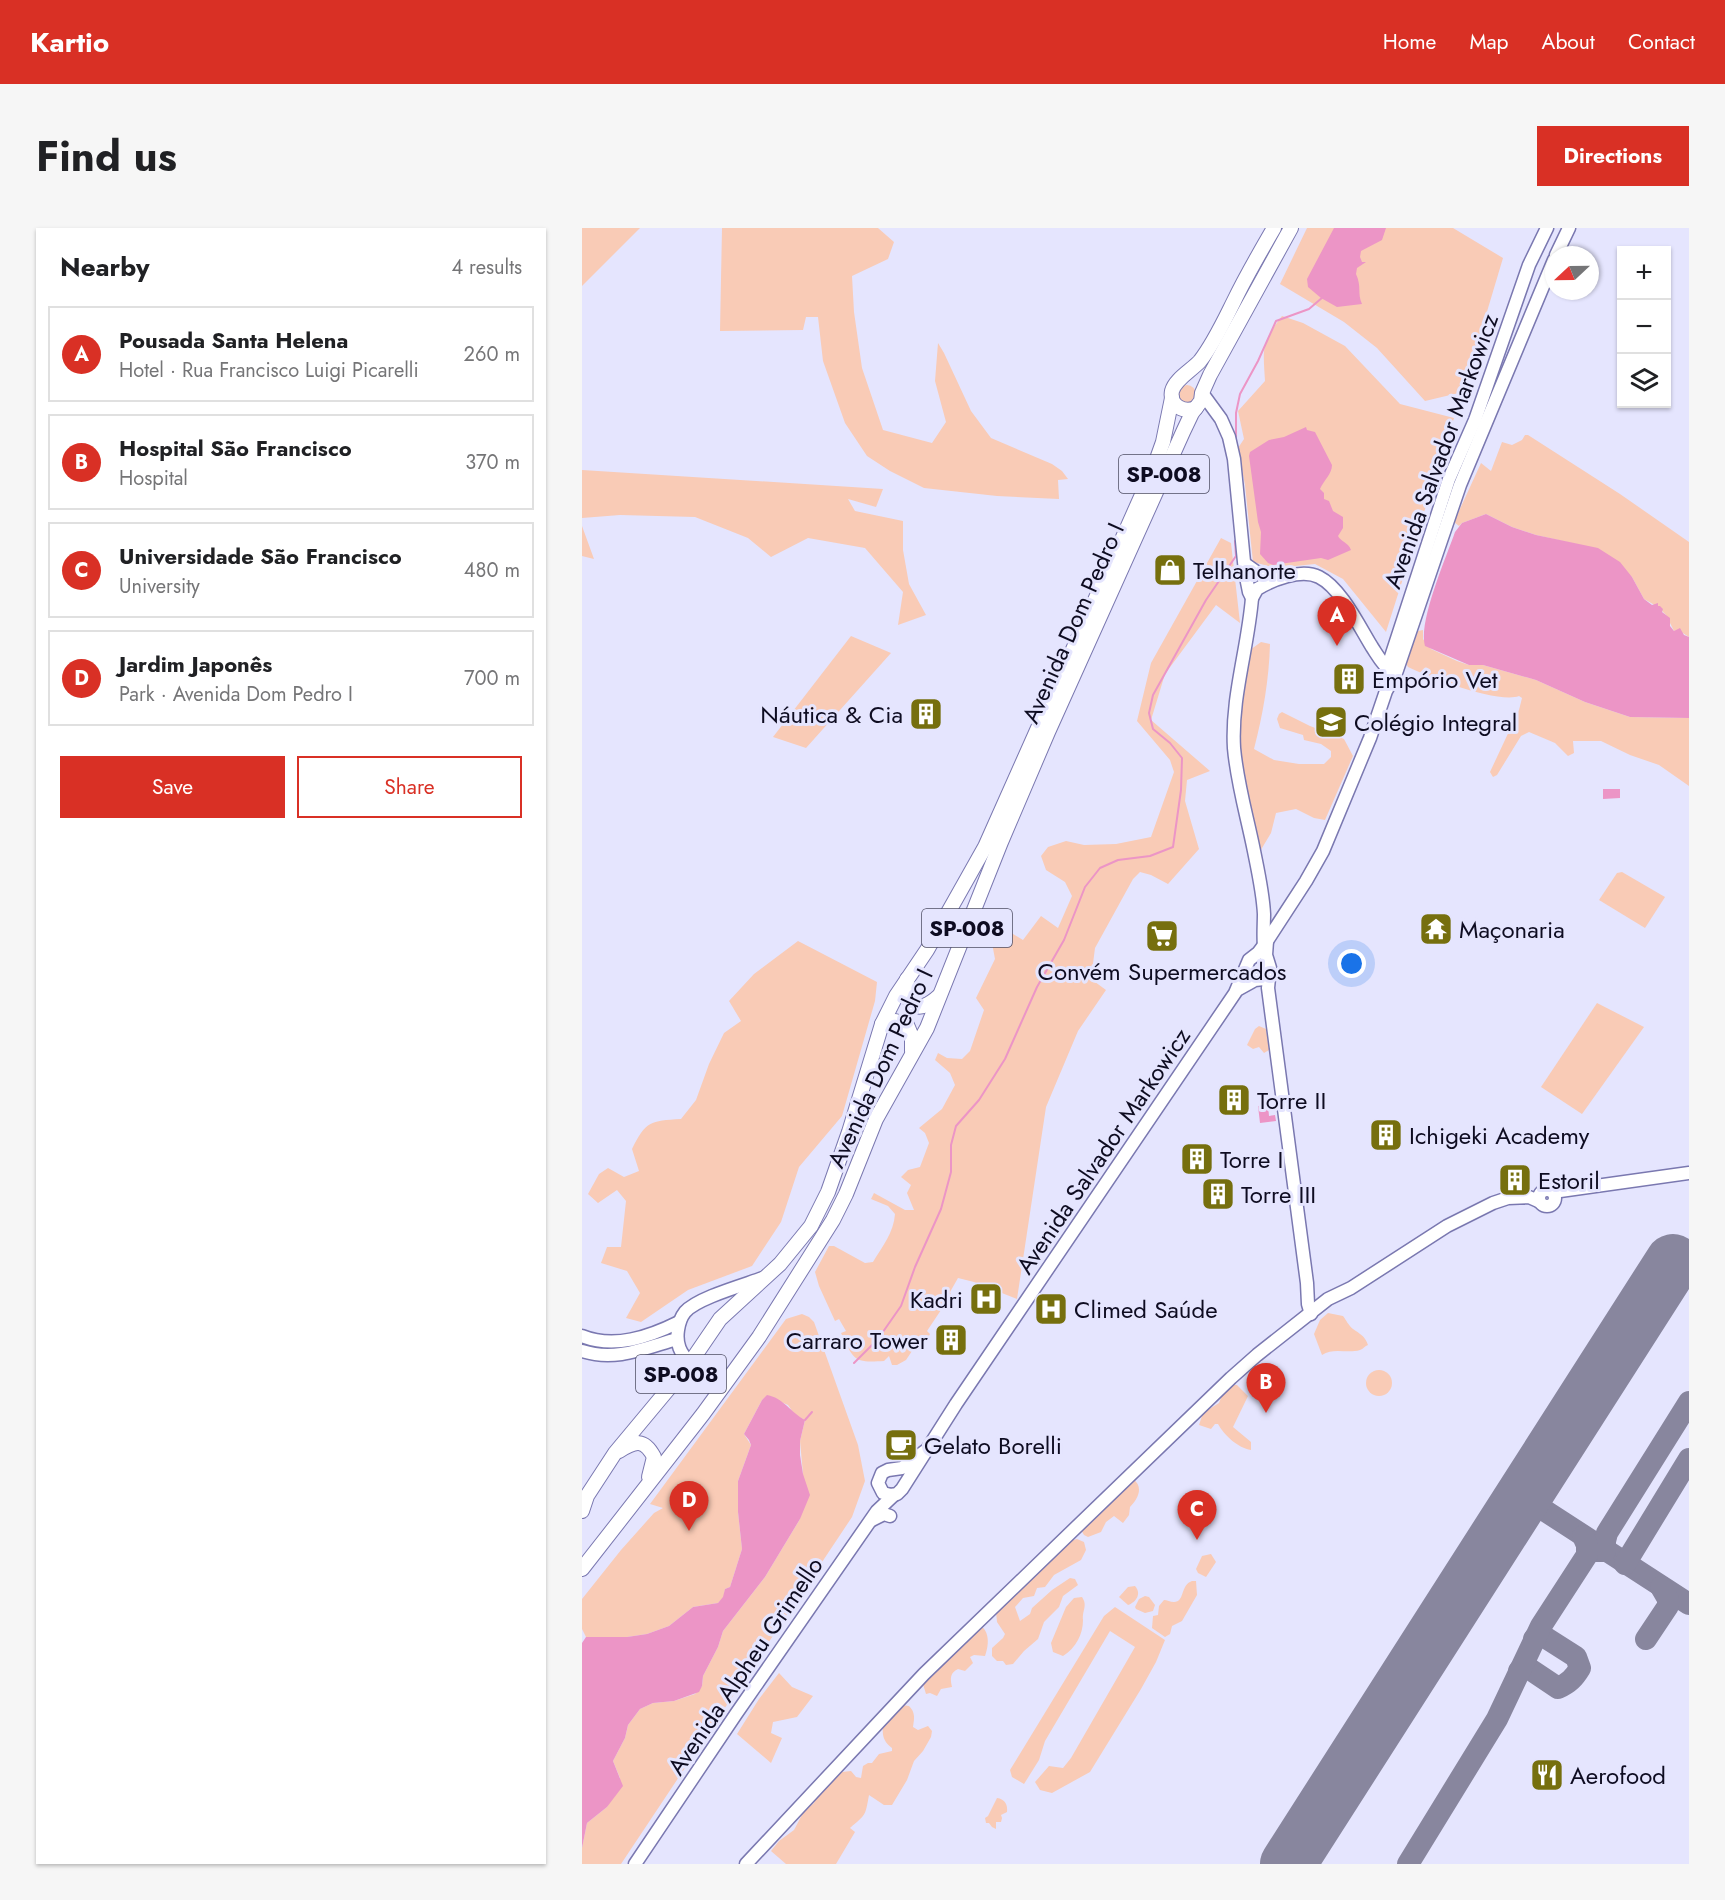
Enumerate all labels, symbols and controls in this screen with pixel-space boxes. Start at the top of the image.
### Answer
text: Kartio [30,22,109,63]
text: Home [1383,27,1436,57]
text: Map [1469,27,1509,57]
text: About [1542,27,1595,57]
text: Contact [1628,27,1695,57]
text: Find us [36,126,177,187]
button: Directions [1537,126,1689,186]
north arrow [1545,246,1599,300]
map controls [1617,246,1671,408]
button: + [1617,246,1671,300]
text: Nearby [60,248,149,286]
text: 4 results [451,253,522,282]
button: − [1617,300,1671,354]
street label: Avenida Salvador Markowicz [1375,309,1507,593]
text: Pousada Santa Helena [119,324,348,356]
text: A [74,340,89,369]
text: 260 m [464,340,520,369]
button: layers [1617,354,1671,408]
text: Hotel · Rua Francisco Luigi Picarelli [119,356,419,385]
text: Hospital São Francisco [119,432,352,464]
text: B [75,448,88,477]
text: 370 m [465,448,520,477]
road number: SP-008 [1119,455,1209,493]
text: Hospital [119,464,188,493]
street label: Avenida Dom Pedro I [1013,517,1133,729]
text: Universidade São Francisco [119,540,402,572]
shop icon: Telhanorte [1152,552,1188,588]
place label: Telhanorte [1193,553,1296,588]
text: C [74,556,89,585]
text: 480 m [464,556,520,585]
text: University [119,572,200,601]
pin: A [1318,596,1356,646]
text: Jardim Japonês [119,648,272,680]
building icon: Empório Vet [1331,661,1367,697]
place label: Empório Vet [1372,662,1498,697]
text: D [74,664,89,693]
text: 700 m [464,664,520,693]
text: Park · Avenida Dom Pedro I [119,680,353,709]
building icon: Náutica & Cia [908,696,944,732]
place label: Náutica & Cia [760,697,903,732]
school or university icon: Colégio Integral [1313,704,1349,740]
place label: Colégio Integral [1354,705,1517,740]
button: Save [60,756,285,818]
button: Share [297,756,522,818]
road number: SP-008 [922,909,1012,947]
temple icon: Maçonaria [1418,911,1454,947]
place label: Maçonaria [1459,912,1565,947]
supermarket icon: Convém Supermercados [1144,918,1180,954]
your location [1337,949,1366,978]
place label: Convém Supermercados [1038,954,1286,989]
street label: Avenida Dom Pedro I [818,963,942,1173]
street label: Avenida Salvador Markowicz [1007,1021,1199,1281]
building icon: Torre II [1216,1082,1252,1118]
place label: Torre II [1257,1083,1326,1118]
building icon: Ichigeki Academy [1368,1117,1404,1153]
place label: Ichigeki Academy [1409,1118,1590,1153]
building icon: Torre I [1179,1141,1215,1177]
place label: Torre I [1220,1142,1283,1177]
building icon: Estoril [1497,1162,1533,1198]
place label: Estoril [1538,1163,1600,1198]
building icon: Torre III [1200,1176,1236,1212]
place label: Torre III [1241,1177,1316,1212]
hospital icon: Kadri [968,1281,1004,1317]
place label: Kadri [910,1282,963,1317]
hospital icon: Climed Saúde [1033,1291,1069,1327]
place label: Climed Saúde [1074,1292,1218,1327]
building icon: Carraro Tower [933,1322,969,1358]
place label: Carraro Tower [786,1323,929,1358]
road number: SP-008 [636,1355,726,1393]
pin: B [1246,1364,1286,1413]
cafe icon: Gelato Borelli [883,1427,919,1463]
place label: Gelato Borelli [924,1428,1062,1463]
pin: D [670,1482,708,1531]
pin: C [1178,1490,1216,1540]
street label: Avenida Alpheu Grimello [659,1550,831,1782]
restaurant icon: Aerofood [1529,1757,1565,1793]
place label: Aerofood [1570,1758,1666,1793]

